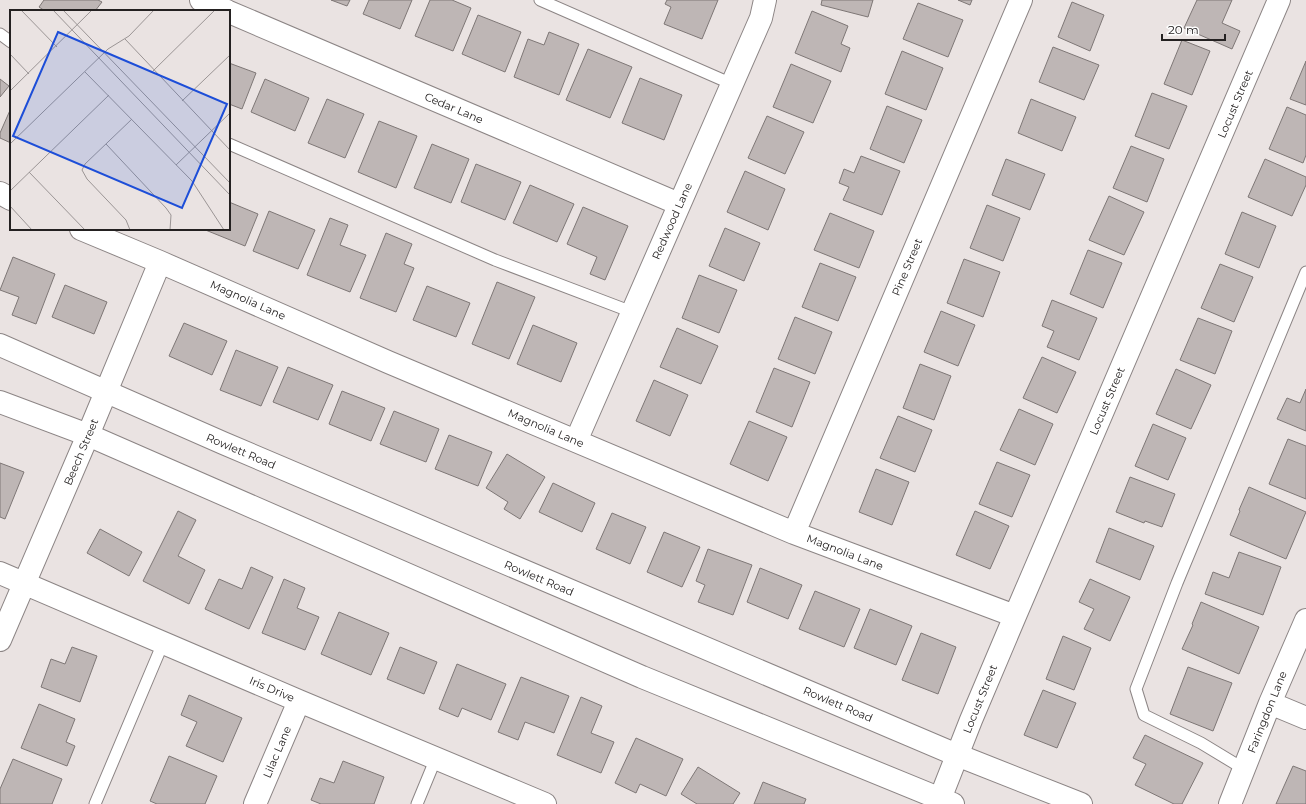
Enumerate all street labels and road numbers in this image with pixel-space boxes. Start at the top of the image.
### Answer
street label: Locust Street [1214,67,1256,140]
street label: Cedar Lane [423,89,486,127]
street label: Redwood Lane [649,180,695,262]
street label: Pine Street [889,236,926,298]
street label: Magnolia Lane [208,277,288,323]
street label: Locust Street [1086,364,1128,437]
street label: Magnolia Lane [506,406,586,450]
street label: Beech Street [61,416,102,488]
street label: Rowlett Road [204,430,278,472]
street label: Magnolia Lane [805,531,886,573]
street label: Rowlett Road [502,557,576,599]
street label: Locust Street [960,662,1000,735]
street label: Faringdon Lane [1244,669,1290,755]
street label: Iris Drive [247,673,297,705]
street label: Rowlett Road [801,683,875,725]
street label: Lilac Lane [260,724,294,780]

